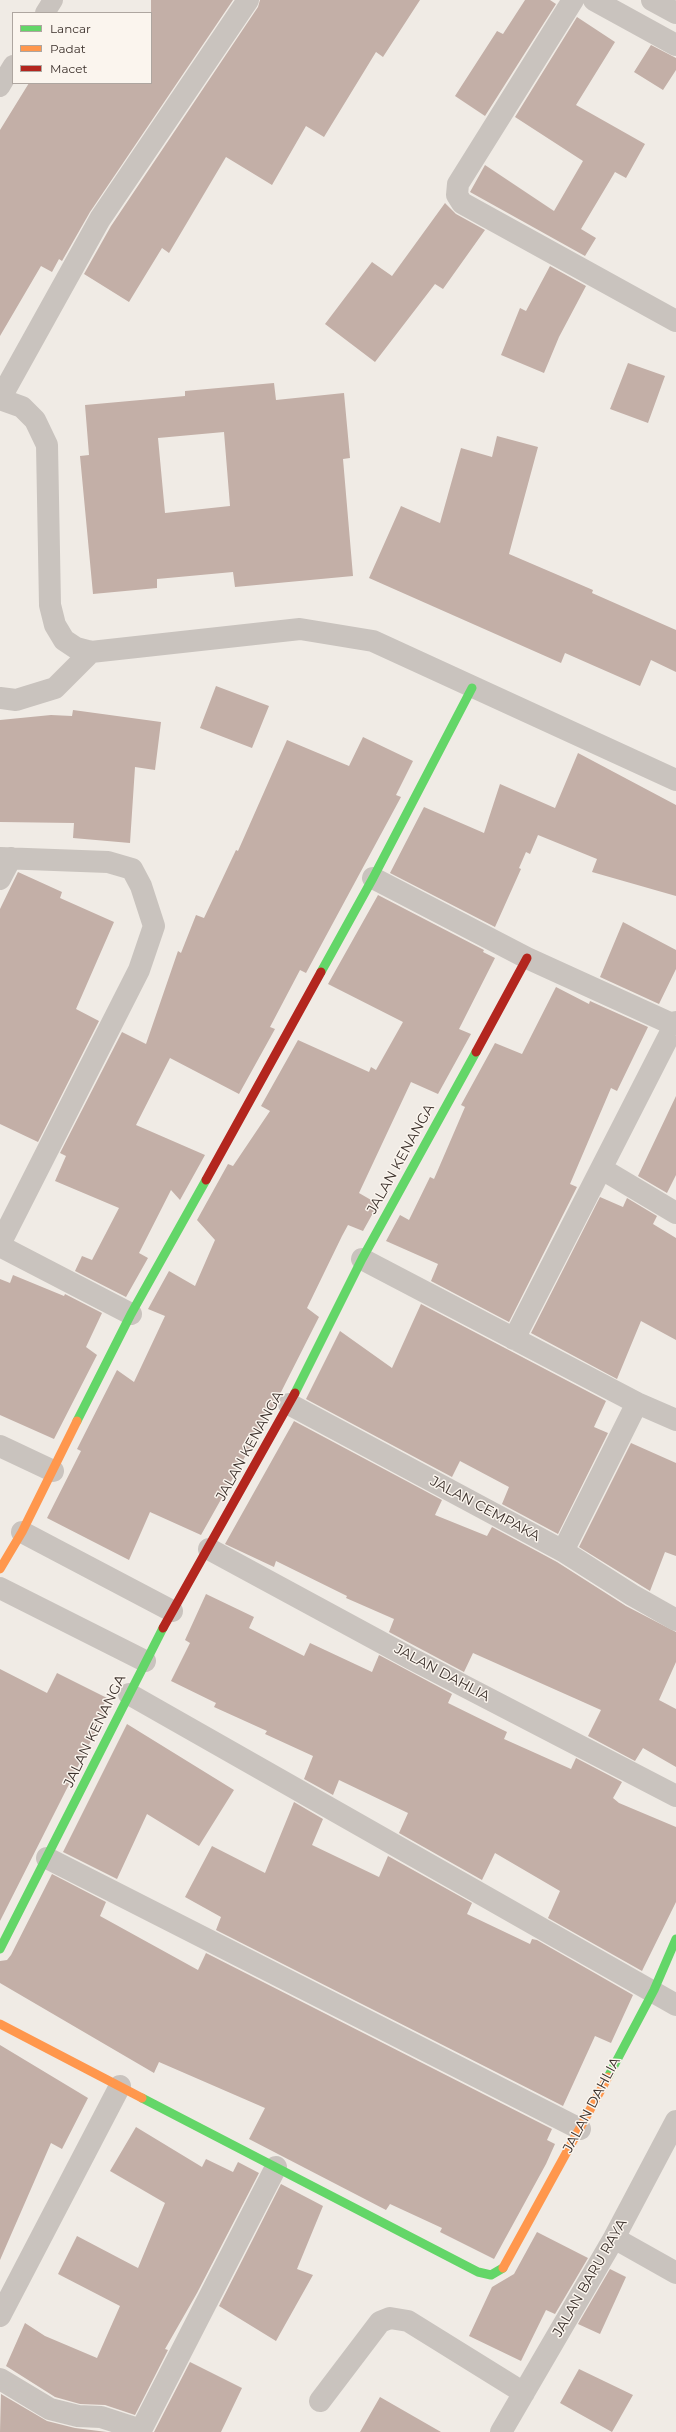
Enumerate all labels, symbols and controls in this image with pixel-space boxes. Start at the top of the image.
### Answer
legend [12,12,152,84]
text: Lancar [50,21,91,36]
text: Padat [50,41,86,56]
text: Macet [50,61,87,76]
street label: JALAN KENANGA [364,1101,438,1217]
street label: JALAN KENANGA [213,1388,287,1504]
street label: JALAN CEMPAKA [427,1473,543,1545]
street label: JALAN DAHLIA [391,1641,493,1705]
street label: JALAN KENANGA [60,1672,130,1790]
street label: JALAN DAHLIA [560,2054,624,2156]
street label: JALAN BARU RAYA [549,2216,631,2340]

